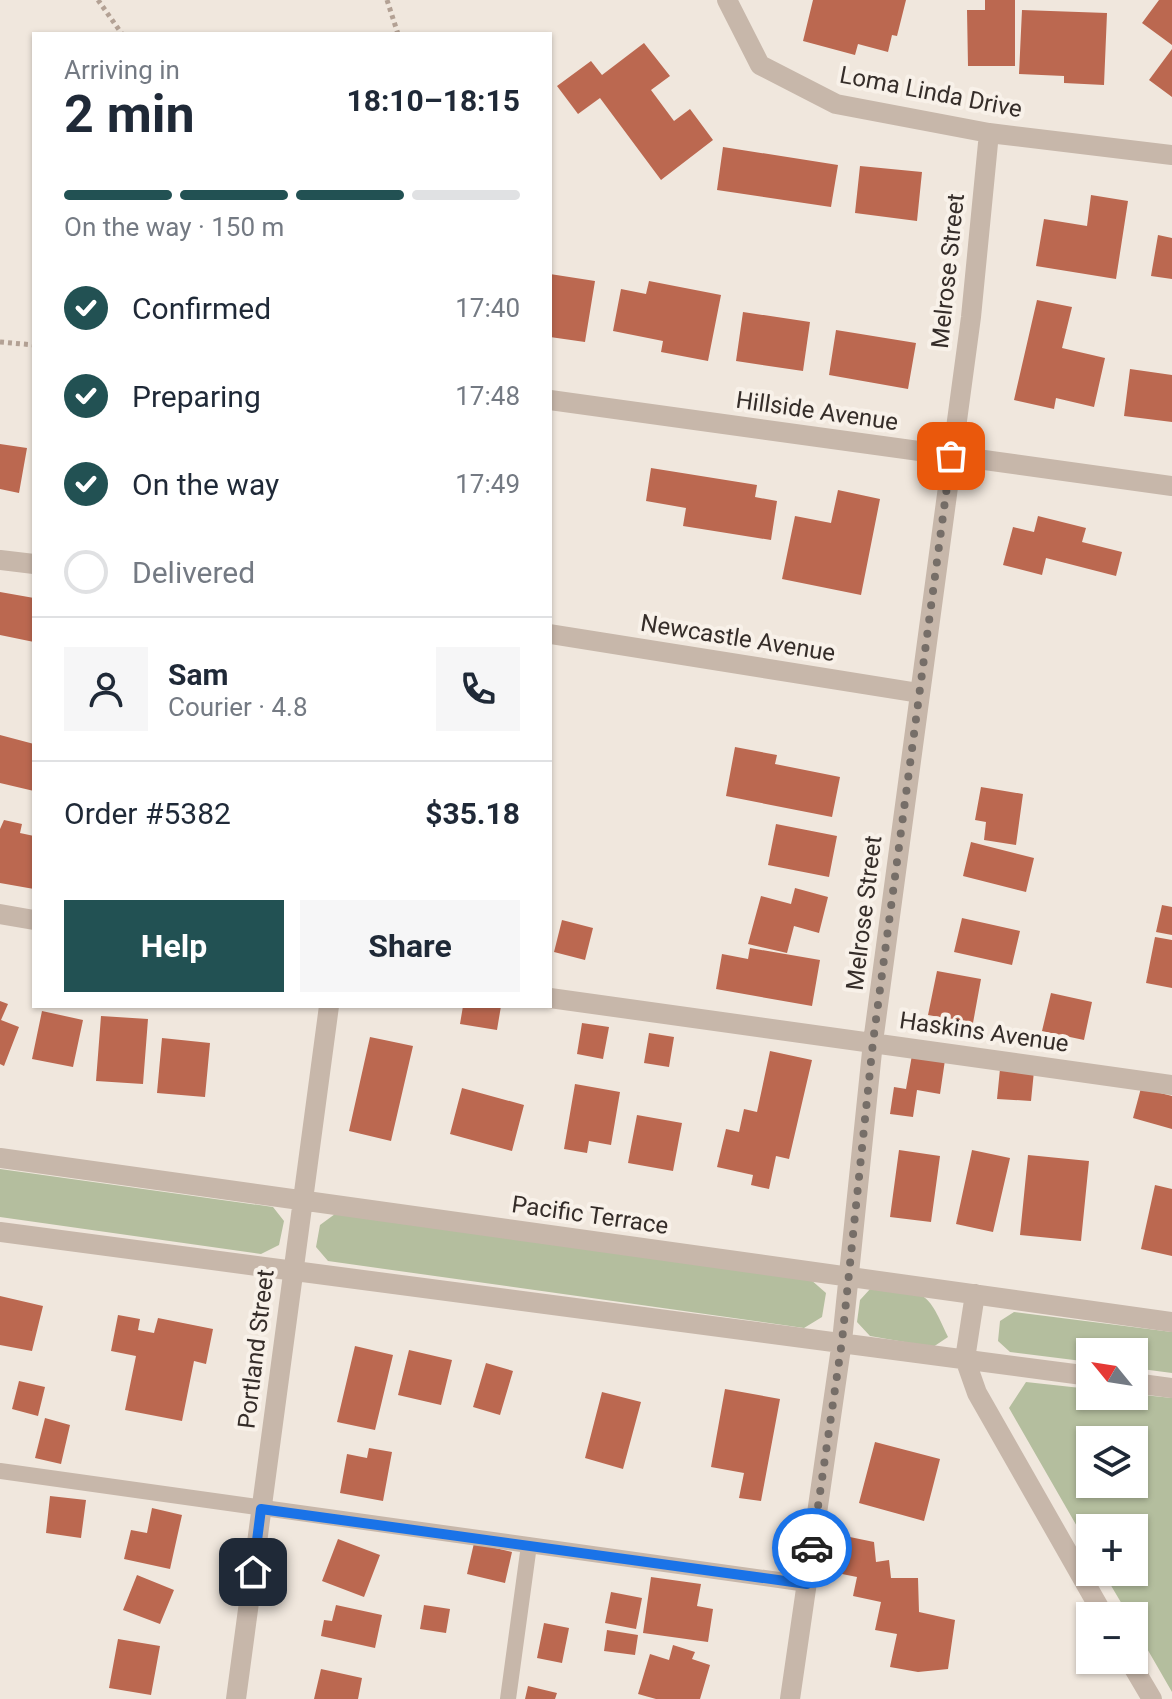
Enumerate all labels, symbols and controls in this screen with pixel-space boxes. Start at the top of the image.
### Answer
text: Arriving in [64,55,180,85]
street label: Loma Linda Drive [837,61,1025,123]
text: 18:10–18:15 [346,83,520,118]
text: 2 min [64,84,195,145]
street label: Melrose Street [926,192,970,350]
text: On the way · 150 m [64,212,284,242]
icon: check [64,286,108,330]
text: Confirmed [132,291,271,326]
text: 17:40 [455,293,520,323]
icon: check [64,374,108,418]
text: Preparing [132,379,261,414]
text: 17:48 [455,381,520,411]
street label: Hillside Avenue [734,386,900,436]
pin [917,422,985,490]
icon: bag [929,434,973,478]
icon: check [64,462,108,506]
text: On the way [132,467,279,502]
text: 17:49 [455,469,520,499]
text: Delivered [132,555,255,590]
street label: Newcastle Avenue [639,609,837,667]
button: person [64,647,148,731]
button: phone [436,647,520,731]
text: Sam [168,657,229,692]
text: Courier · 4.8 [168,692,308,722]
text: Order #5382 [64,796,231,831]
text: $35.18 [425,796,520,831]
street label: Melrose Street [841,834,887,992]
button: Help [64,900,284,992]
button: Share [300,900,520,992]
street label: Haskins Avenue [898,1006,1070,1058]
street label: Pacific Terrace [510,1190,670,1240]
street label: Portland Street [232,1268,280,1430]
north arrow [1076,1338,1148,1410]
map controls [1076,1338,1148,1674]
button: layers [1076,1426,1148,1498]
courier [772,1508,852,1588]
button: + [1076,1514,1148,1586]
icon: car [790,1526,834,1570]
pin [219,1538,287,1606]
icon: home [231,1550,275,1594]
button: − [1076,1602,1148,1674]

